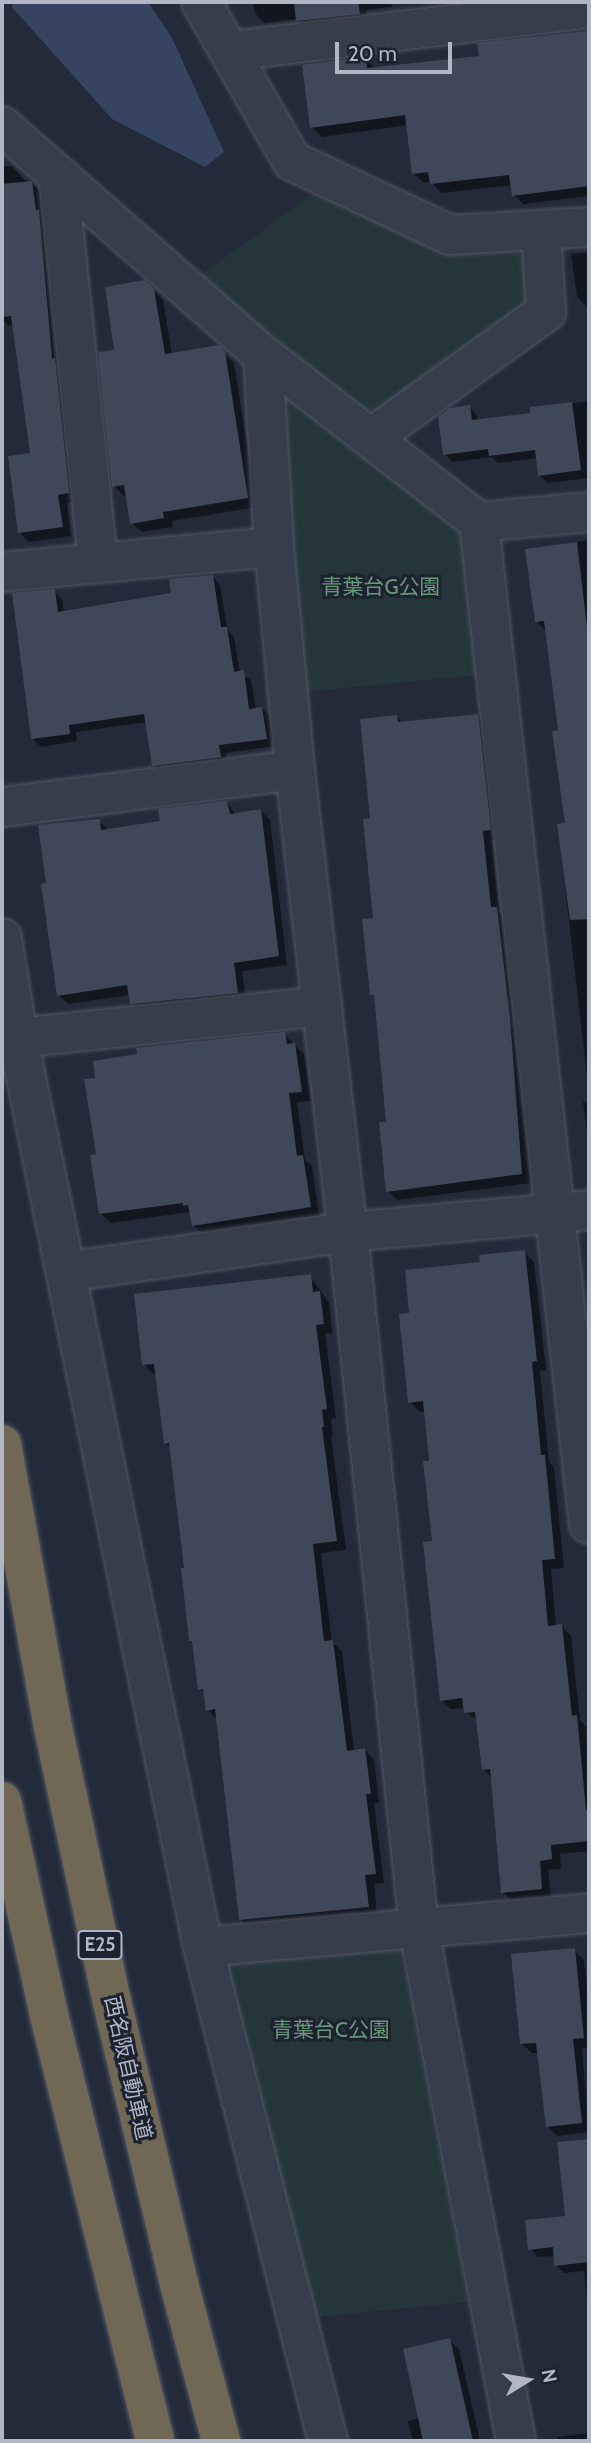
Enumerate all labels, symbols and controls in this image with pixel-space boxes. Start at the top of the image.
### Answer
scale bar [339,28,456,72]
text: 20 m [348,41,397,66]
park label: 青葉台G公園 [321,574,441,600]
road number: E25 [77,1929,123,1960]
street label: 西名阪自動車道 [99,1994,157,2142]
park label: 青葉台C公園 [272,2017,390,2043]
north arrow [493,2345,563,2415]
text: N [537,2367,562,2385]

